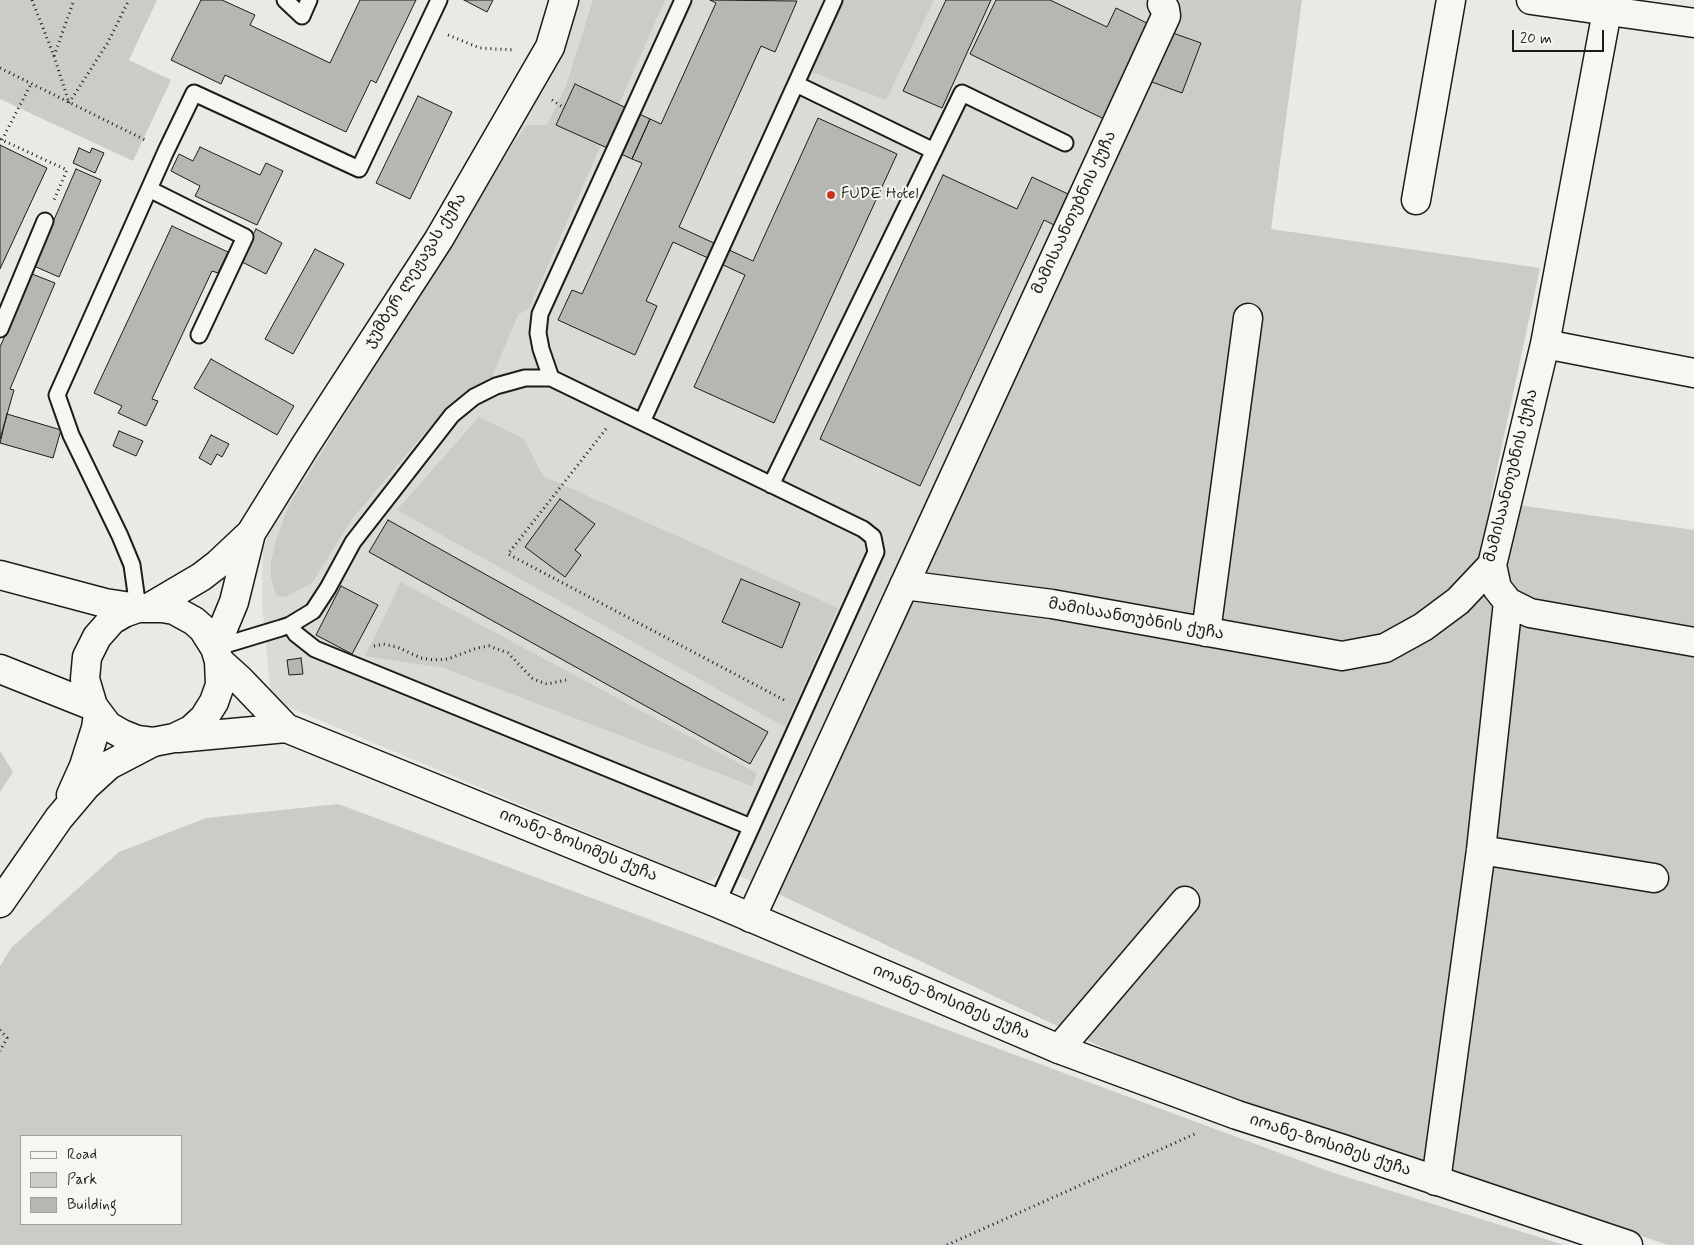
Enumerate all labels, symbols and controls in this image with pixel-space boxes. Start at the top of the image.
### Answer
scale bar [1514,20,1606,52]
text: 20 m [1520,29,1552,49]
street label: მამისაანთუბნის ქუჩა [1029,128,1121,298]
place label: FUDE Hotel [841,185,919,205]
marker: FUDE Hotel [825,189,837,201]
street label: ჯუმბერ ლეჟავას ქუჩა [361,190,471,352]
street label: მამისაანთუბნის ქუჩა [1481,387,1543,565]
street label: მამისაანთუბნის ქუჩა [1047,595,1225,645]
street label: იოანე-ზოსიმეს ქუჩა [496,806,660,886]
street label: იოანე-ზოსიმეს ქუჩა [870,961,1032,1045]
street label: იოანე-ზოსიმეს ქუჩა [1247,1111,1413,1181]
legend [20,1135,182,1225]
text: Road [67,1145,97,1165]
text: Park [67,1170,97,1190]
text: Building [67,1195,117,1215]

